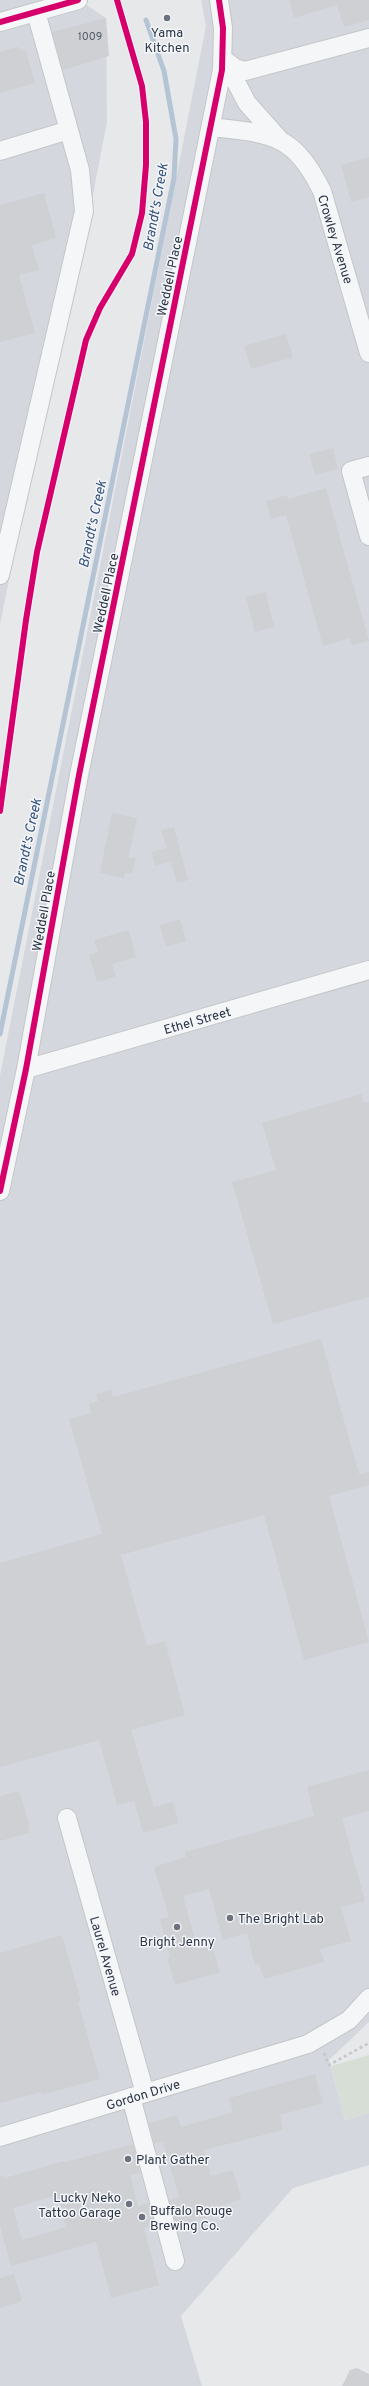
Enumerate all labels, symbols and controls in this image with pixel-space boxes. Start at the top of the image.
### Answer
marker: Yama Kitchen [162,13,172,23]
place label: Yama Kitchen [144,26,190,57]
house number: 1009 [78,30,102,44]
water label: Brandt's Creek [140,161,173,253]
street label: Crowley Avenue [313,193,355,286]
street label: Weddell Place [155,235,187,318]
water label: Brandt's Creek [76,478,111,570]
street label: Weddell Place [91,552,123,635]
water label: Brandt's Creek [11,796,46,888]
street label: Weddell Place [30,870,60,953]
street label: Ethel Street [162,1005,233,1039]
place label: The Bright Lab [238,1912,324,1928]
marker: The Bright Lab [225,1913,235,1923]
street label: Laurel Avenue [85,1915,123,1998]
marker: Bright Jenny [172,1922,182,1932]
place label: Bright Jenny [139,1935,215,1951]
street label: Gordon Drive [105,2077,183,2115]
place label: Plant Gather [136,2153,210,2169]
marker: Plant Gather [123,2154,133,2164]
place label: Lucky Neko Tattoo Garage [38,2191,121,2222]
marker: Lucky Neko Tattoo Garage [124,2199,134,2209]
place label: Buffalo Rouge Brewing Co. [150,2204,232,2235]
marker: Buffalo Rouge Brewing Co. [137,2212,147,2222]

